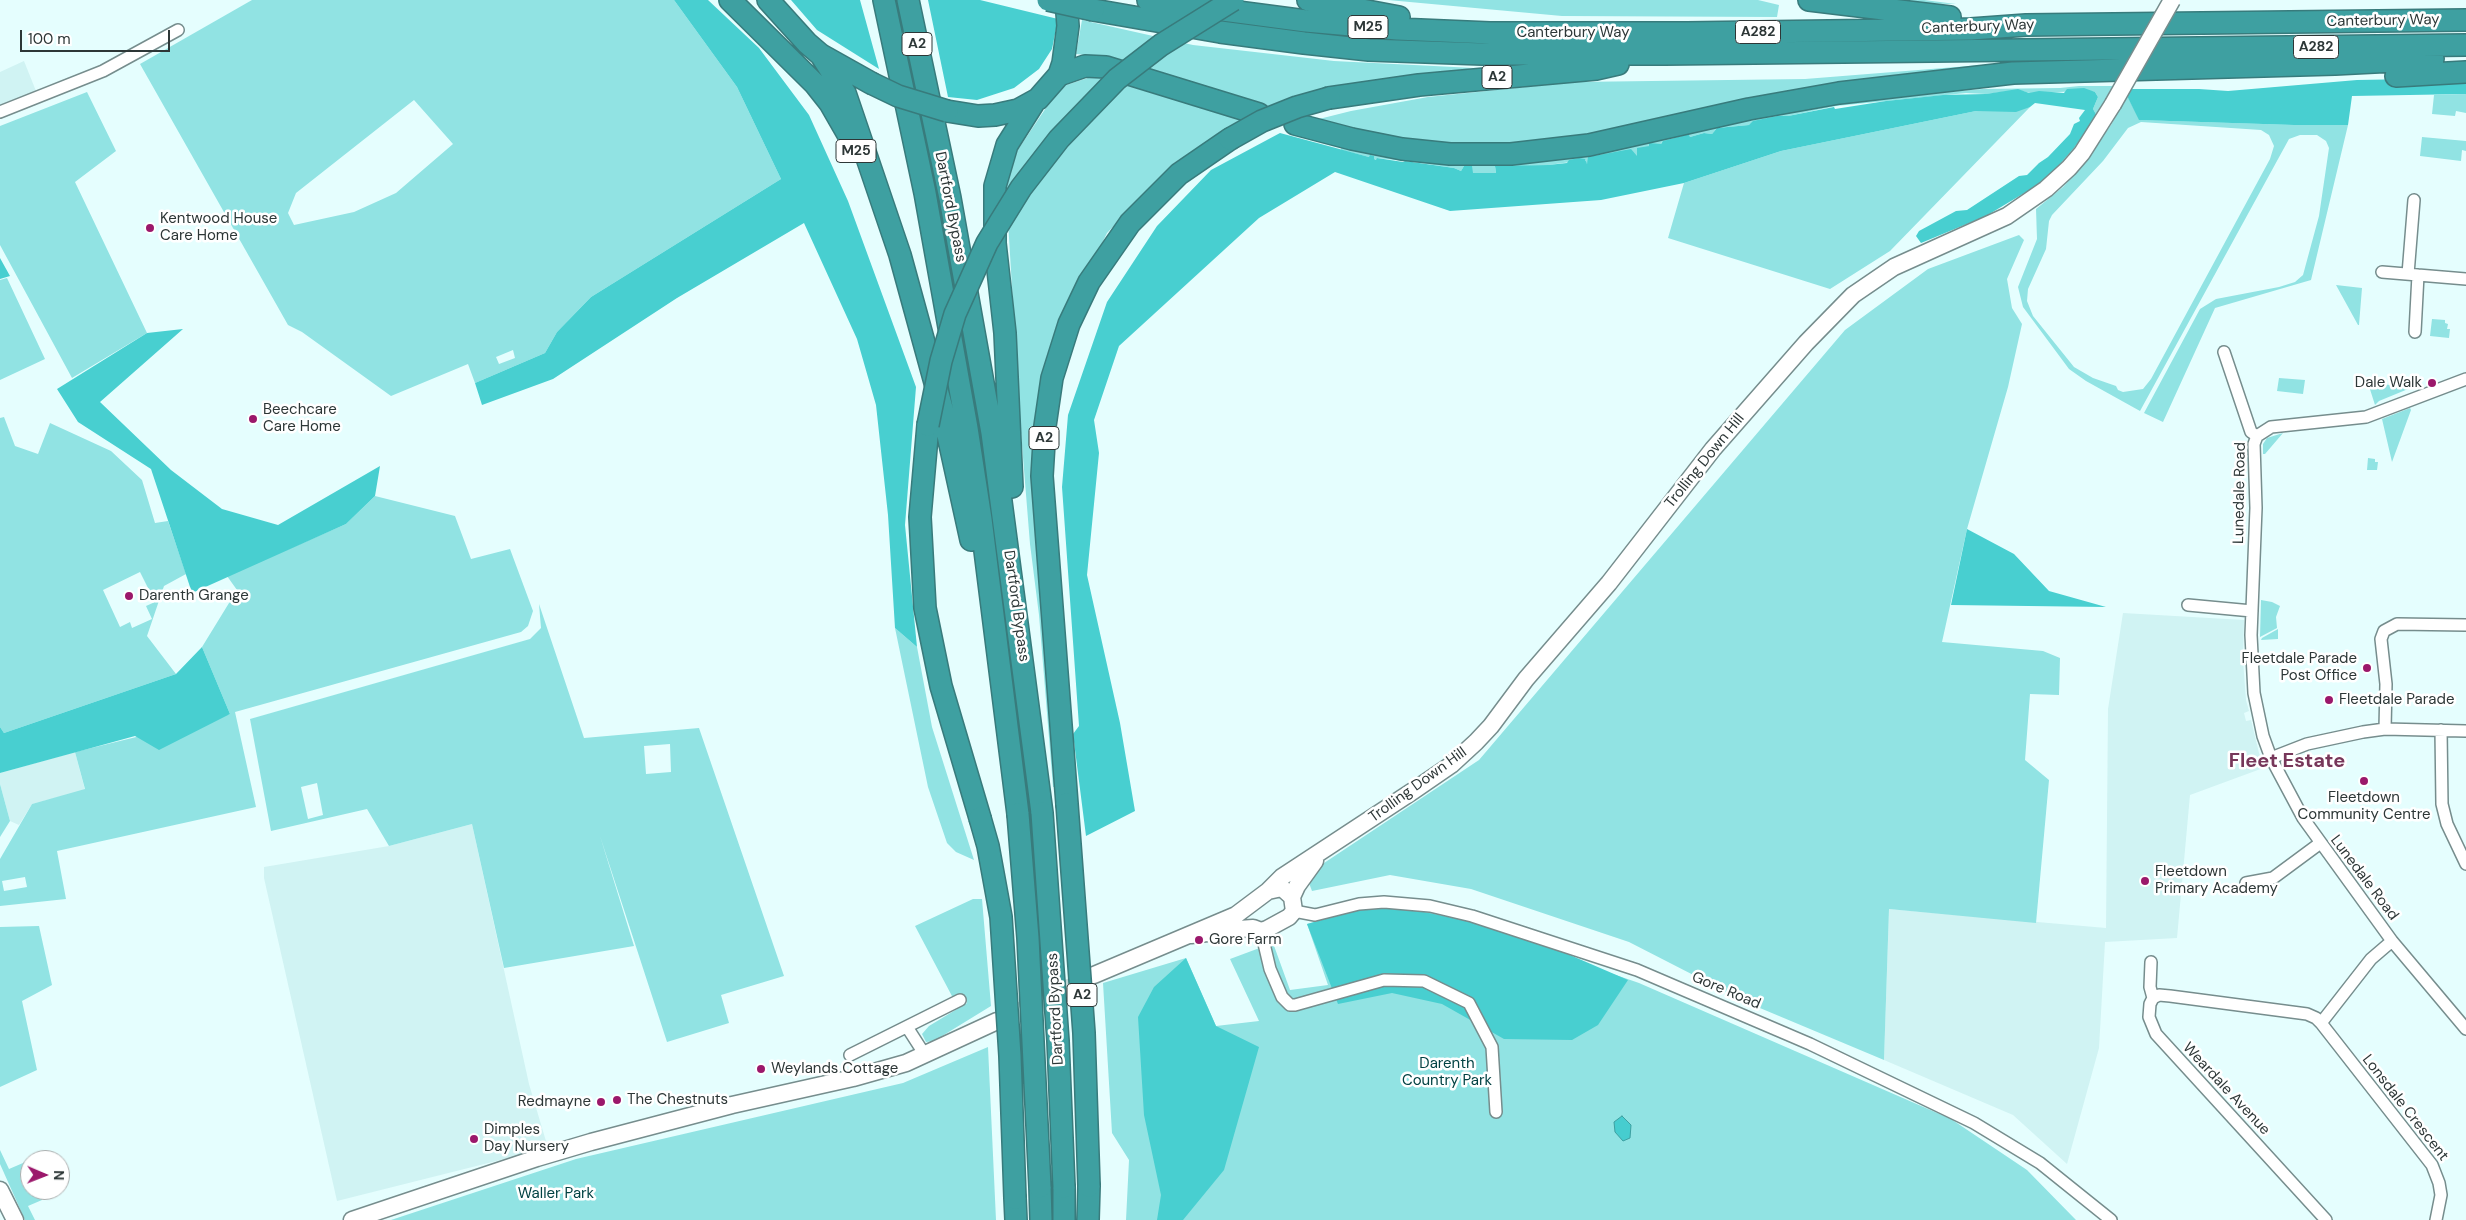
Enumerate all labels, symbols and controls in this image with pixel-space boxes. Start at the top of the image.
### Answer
street label: Canterbury Way [2326,11,2440,31]
road number: M25 [1348,16,1388,38]
street label: Canterbury Way [1921,16,2035,38]
scale bar [22,20,172,52]
road number: A282 [1736,21,1780,44]
street label: Canterbury Way [1516,24,1630,42]
text: 100 m [28,29,71,49]
road number: A2 [902,33,932,56]
road number: A282 [2294,36,2338,58]
road number: A2 [1482,66,1512,88]
road number: M25 [836,140,876,162]
street label: Dartford Bypass [930,150,970,264]
place label: Kentwood House Care Home [160,210,277,245]
marker: Kentwood House Care Home [144,222,156,234]
place label: Dale Walk [2355,374,2422,392]
marker: Dale Walk [2426,377,2438,389]
place label: Beechcare Care Home [263,401,341,436]
street label: Trolling Down Hill [1661,410,1749,512]
marker: Beechcare Care Home [247,413,259,425]
road number: A2 [1029,426,1059,449]
street label: Lunedale Road [2230,442,2250,544]
street label: Dartford Bypass [999,549,1033,663]
place label: Darenth Grange [139,587,249,605]
marker: Darenth Grange [123,590,135,602]
place label: Fleetdale Parade Post Office [2242,650,2357,685]
marker: Fleetdale Parade Post Office [2361,662,2373,674]
place label: Fleetdale Parade [2339,691,2454,709]
marker: Fleetdale Parade [2323,694,2335,706]
street label: Trolling Down Hill [1366,743,1470,827]
district label: Fleet Estate [2229,750,2345,774]
marker: Fleetdown Community Centre [2358,775,2370,787]
place label: Fleetdown Community Centre [2298,789,2430,824]
street label: Lunedale Road [2326,832,2402,924]
place label: Fleetdown Primary Academy [2155,863,2278,898]
marker: Fleetdown Primary Academy [2139,875,2151,887]
place label: Gore Farm [1209,931,1282,949]
marker: Gore Farm [1193,934,1205,946]
street label: Dartford Bypass [1044,952,1068,1066]
street label: Gore Road [1689,968,1763,1014]
road number: A2 [1067,984,1097,1006]
street label: Weardale Avenue [2178,1039,2274,1139]
street label: Lonsdale Crescent [2358,1051,2452,1165]
park label: Darenth Country Park [1402,1055,1492,1090]
place label: Weylands Cottage [771,1060,898,1078]
marker: Weylands Cottage [755,1063,767,1075]
place label: The Chestnuts [627,1091,728,1109]
place label: Redmayne [518,1093,591,1111]
marker: The Chestnuts [611,1094,623,1106]
marker: Redmayne [595,1096,607,1108]
place label: Dimples Day Nursery [484,1121,569,1156]
marker: Dimples Day Nursery [468,1133,480,1145]
north arrow [20,1150,70,1200]
text: N [50,1170,68,1181]
park label: Waller Park [518,1185,594,1203]

